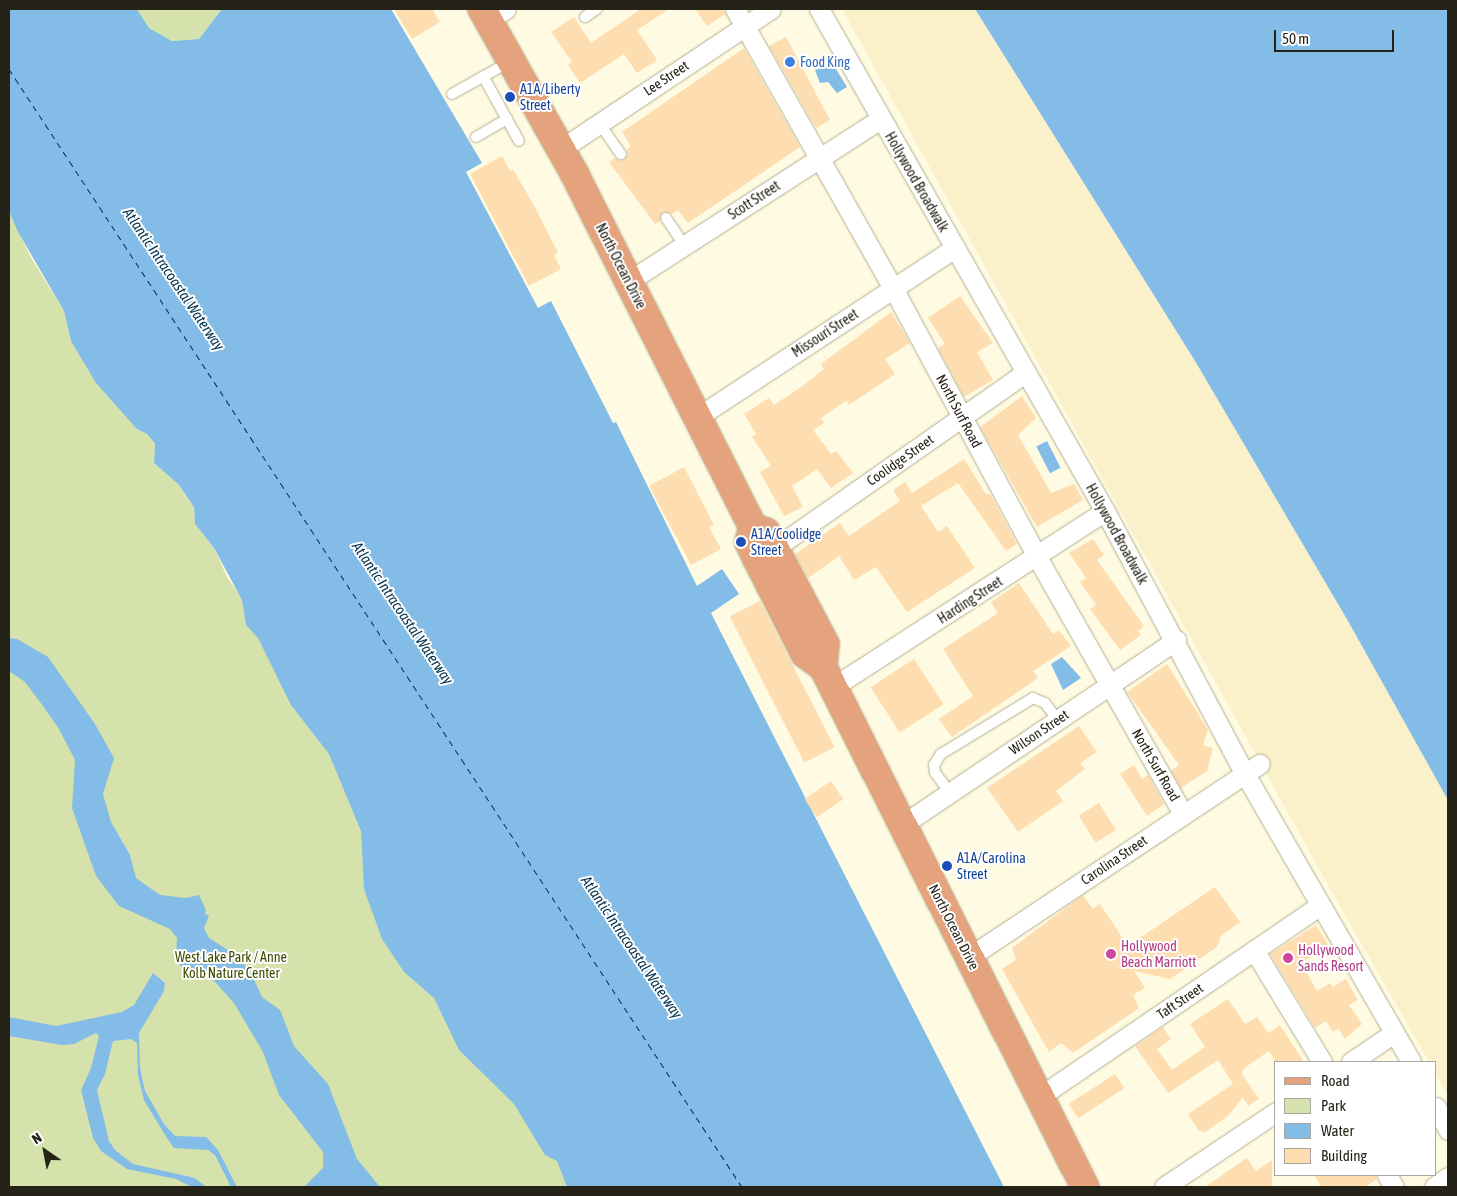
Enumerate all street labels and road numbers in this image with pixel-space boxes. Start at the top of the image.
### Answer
street label: Lee Street [640,57,692,99]
street label: Hollywood Broadwalk [882,129,952,235]
street label: Scott Street [725,177,783,223]
street label: North Ocean Drive [592,220,650,312]
street label: Missouri Street [789,305,861,361]
street label: North Surf Road [933,371,985,451]
street label: Coolidge Street [863,431,937,489]
street label: Hollywood Broadwalk [1082,481,1152,587]
street label: Harding Street [934,573,1006,627]
street label: Wilson Street [1006,706,1072,758]
street label: North Surf Road [1129,726,1183,804]
street label: Carolina Street [1078,832,1150,888]
street label: North Ocean Drive [925,881,983,973]
street label: Taft Street [1154,979,1206,1023]

